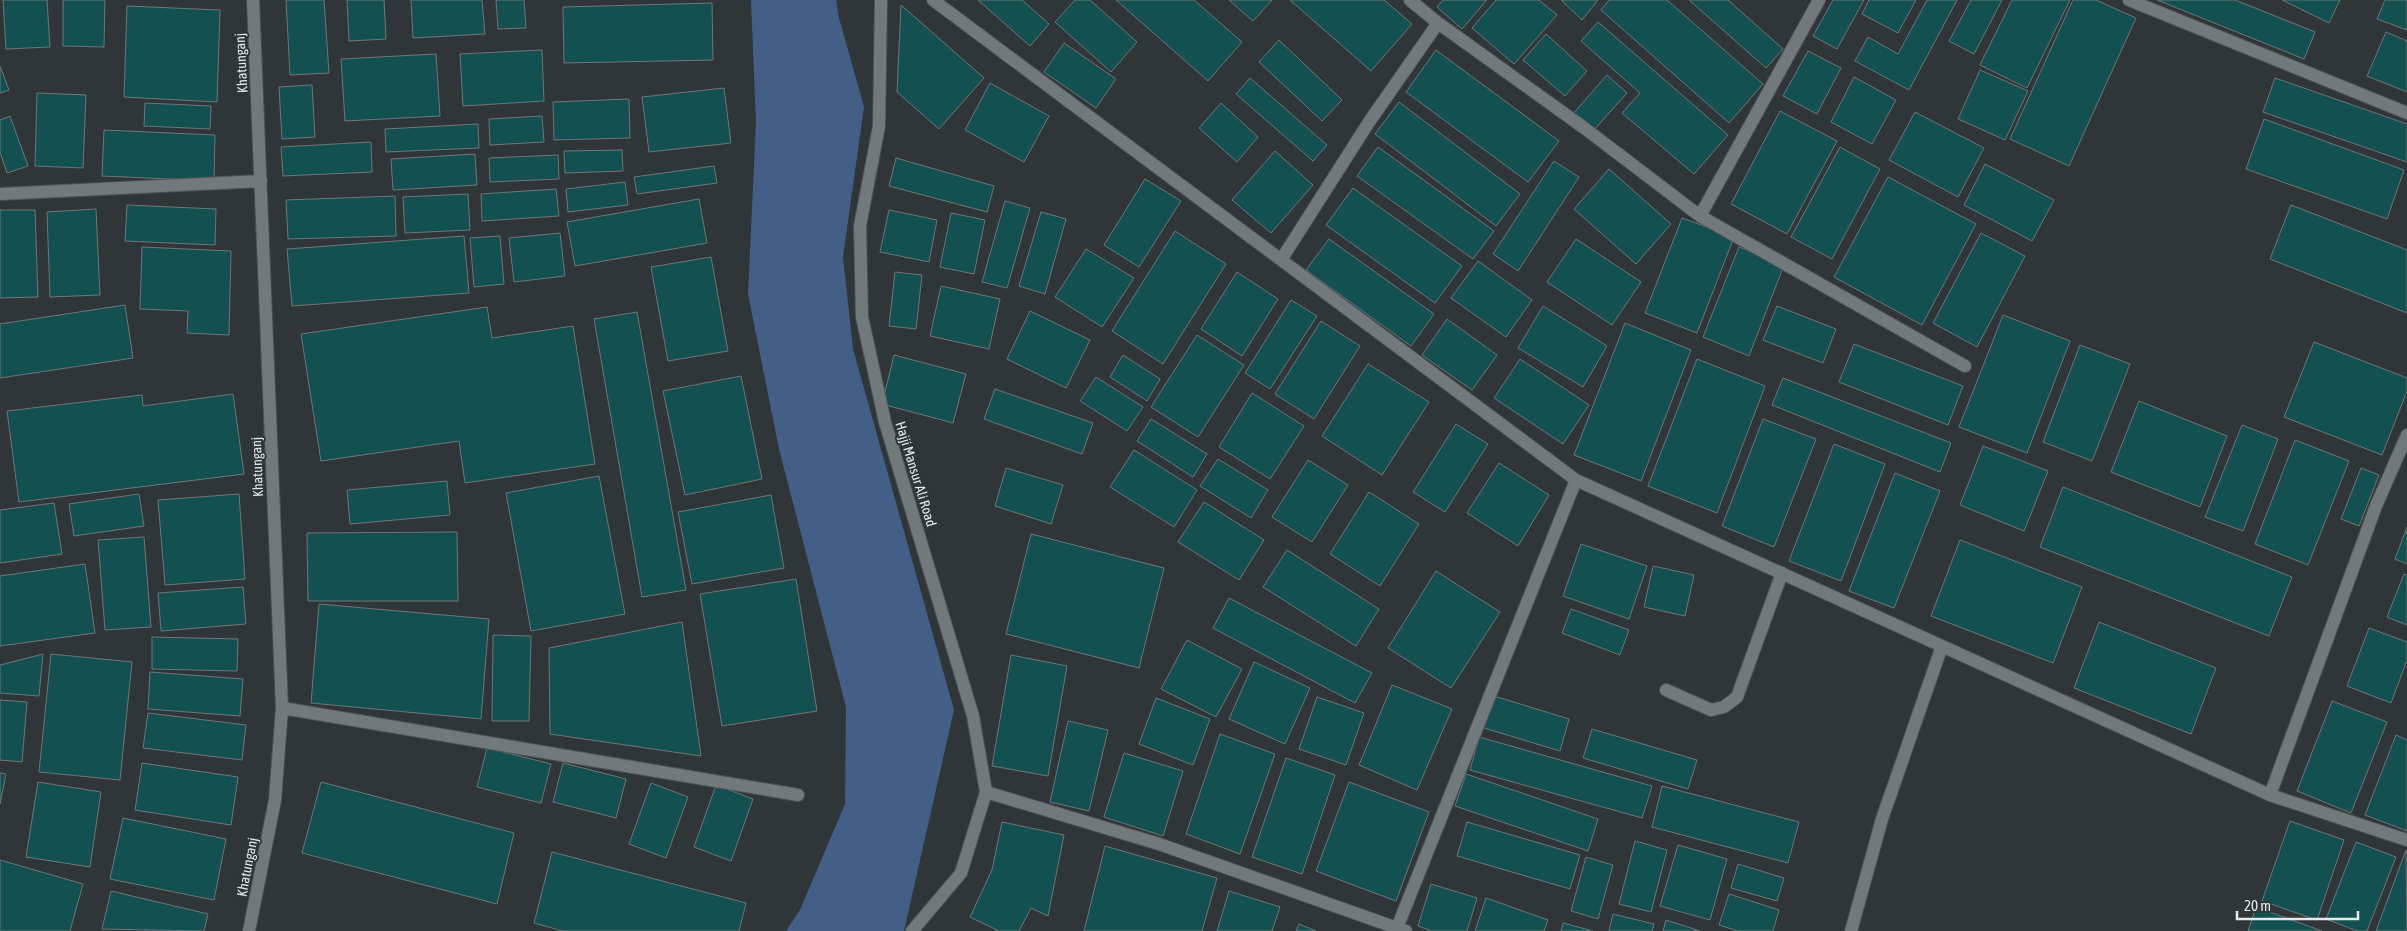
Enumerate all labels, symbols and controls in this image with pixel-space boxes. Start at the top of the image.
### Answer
street label: Khatunganj [231,33,251,93]
street label: Hajji Mansur Ali Road [892,419,940,529]
street label: Khatunganj [248,437,266,497]
street label: Khatunganj [233,836,261,898]
scale bar [2237,888,2358,920]
text: 20 m [2244,897,2271,914]

